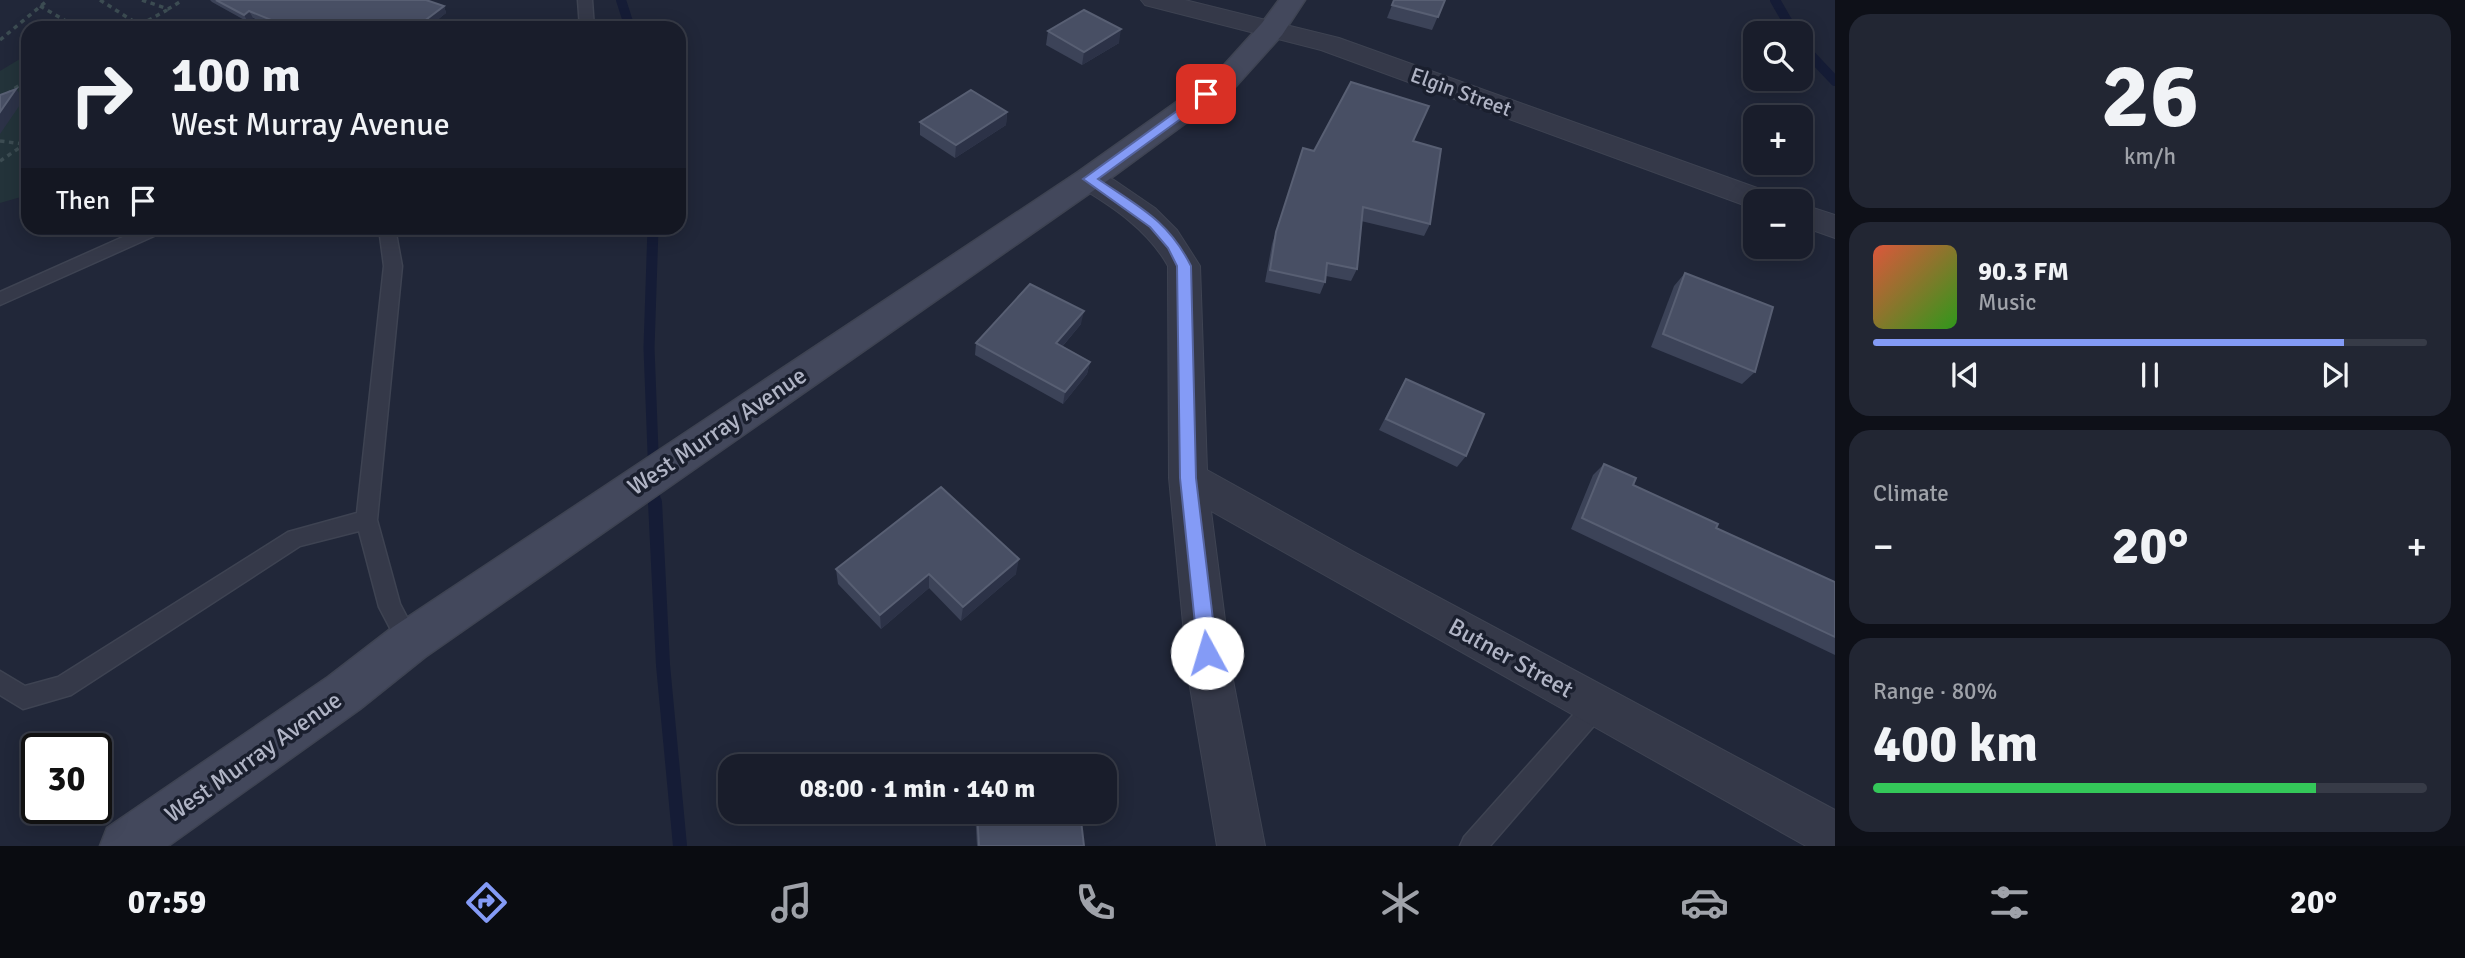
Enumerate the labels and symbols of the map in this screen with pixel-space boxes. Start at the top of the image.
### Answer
street label: Elgin Street [1407,62,1515,122]
pin [1176,64,1236,124]
street label: West Murray Avenue [622,360,812,502]
street label: Butner Street [1443,611,1579,705]
position arrow [1170,616,1244,690]
street label: West Murray Avenue [159,685,347,829]
speed limit sign: 30 [21,733,112,824]

